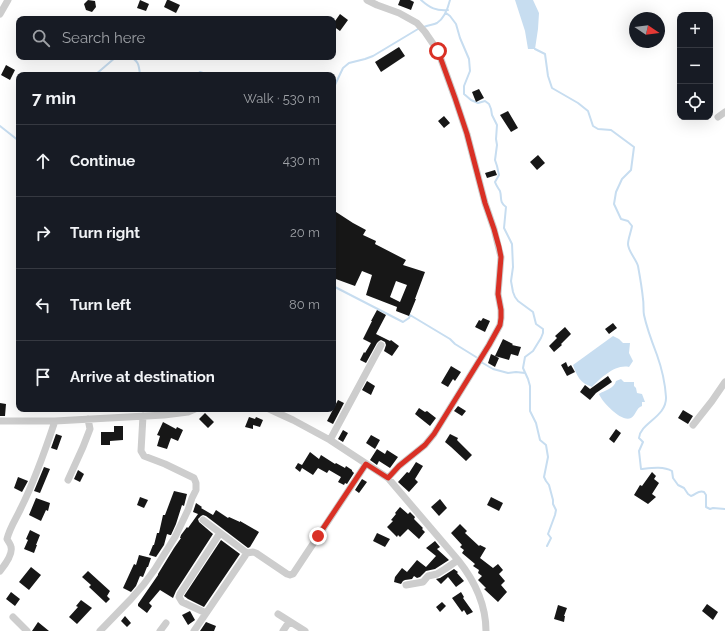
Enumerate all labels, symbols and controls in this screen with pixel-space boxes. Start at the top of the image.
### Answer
north arrow [629,12,665,48]
map controls [677,12,713,120]
button: + [677,12,713,48]
search box [16,16,336,60]
icon: search [30,27,52,49]
text: Search here [62,29,145,47]
route start [429,42,447,60]
button: − [677,48,713,84]
button: locate [677,84,713,120]
text: 7 min [32,88,76,108]
text: Walk · 530 m [243,91,320,106]
icon: ahead [32,150,54,172]
text: Continue [70,152,135,170]
text: 430 m [283,153,320,168]
icon: right [32,222,54,244]
text: Turn right [70,224,140,242]
text: 20 m [290,225,320,240]
icon: left [32,294,54,316]
text: Turn left [70,296,131,314]
text: 80 m [289,297,320,312]
icon: arrive [32,366,54,388]
text: Arrive at destination [70,368,215,386]
route end [309,527,327,545]

